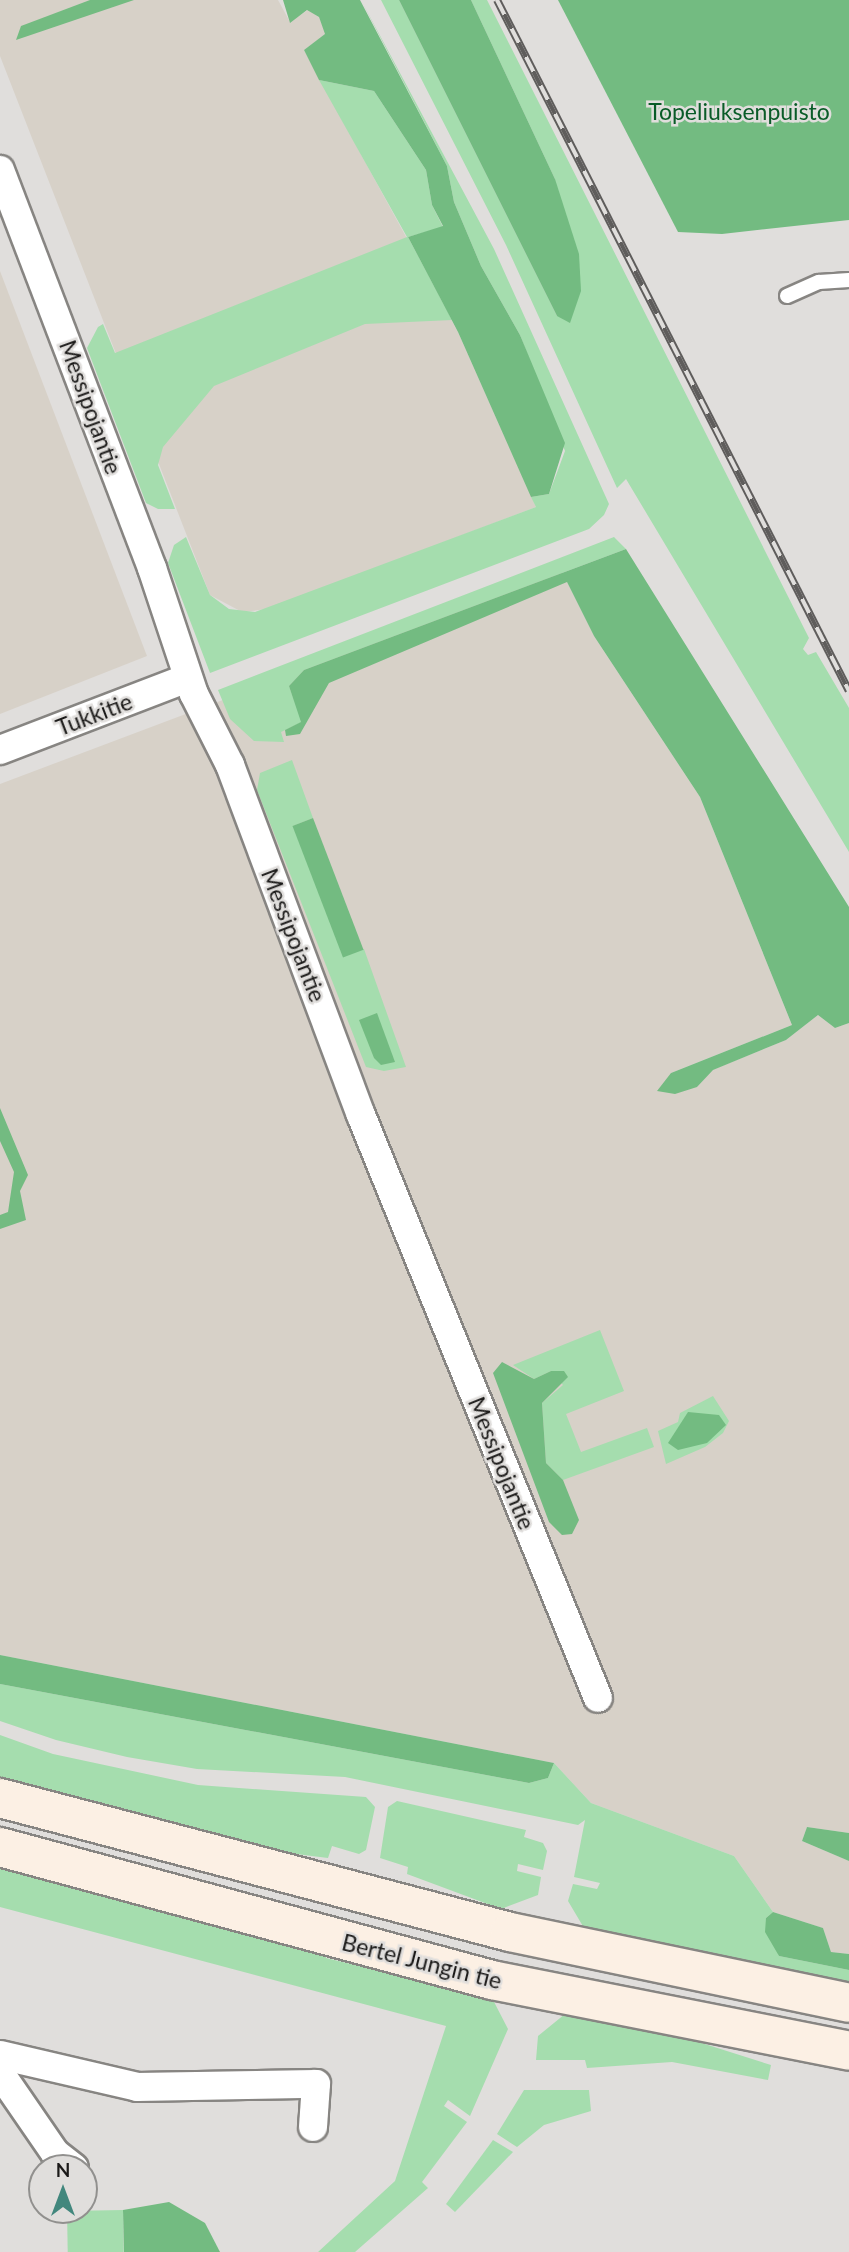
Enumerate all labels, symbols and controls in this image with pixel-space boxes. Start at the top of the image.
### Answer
park label: Topeliuksenpuisto [648,97,830,125]
street label: Messipojantie [54,336,128,478]
street label: Tukkitie [52,687,136,741]
street label: Messipojantie [256,864,332,1006]
street label: Messipojantie [463,1393,541,1533]
street label: Bertel Jungin tie [339,1928,505,1994]
north arrow [28,2154,98,2224]
text: N [56,2158,70,2181]

